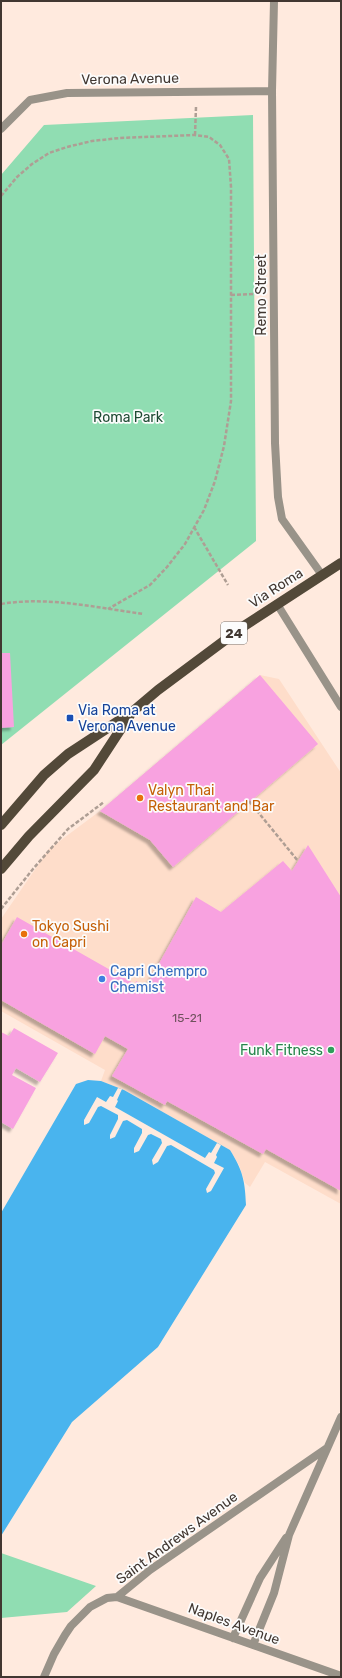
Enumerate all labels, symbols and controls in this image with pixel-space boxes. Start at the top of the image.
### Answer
street label: Verona Avenue [81,70,179,88]
street label: Remo Street [253,254,270,336]
park label: Roma Park [93,409,164,426]
street label: Via Roma [246,564,306,612]
road number: 24 [221,622,247,644]
place label: Via Roma at Verona Avenue [78,702,176,735]
marker: Via Roma at Verona Avenue [65,713,75,723]
place label: Valyn Thai Restaurant and Bar [148,782,275,815]
marker: Valyn Thai Restaurant and Bar [135,793,145,803]
place label: Tokyo Sushi on Capri [32,918,109,951]
marker: Tokyo Sushi on Capri [19,929,29,939]
place label: Capri Chempro Chemist [110,963,207,996]
marker: Capri Chempro Chemist [97,974,107,984]
house number: 15-21 [172,1011,202,1025]
place label: Funk Fitness [240,1042,323,1059]
marker: Funk Fitness [326,1045,336,1055]
street label: Saint Andrews Avenue [113,1488,241,1588]
street label: Naples Avenue [186,1600,282,1649]

